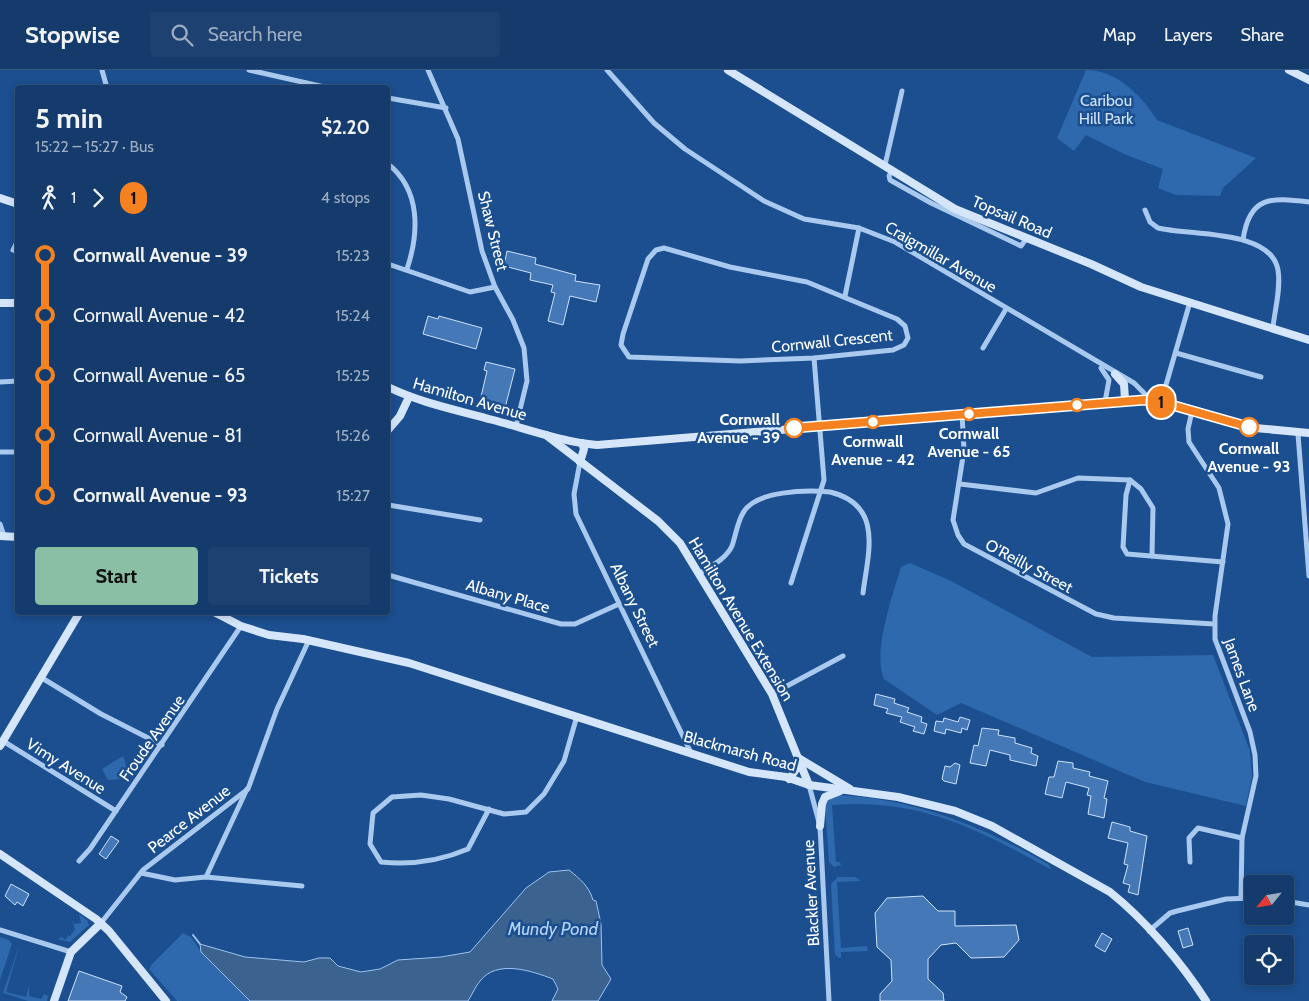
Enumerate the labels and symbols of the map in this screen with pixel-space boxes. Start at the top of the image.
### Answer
park label: Caribou Hill Park [1079,91,1134,128]
street label: Shaw Street [474,189,512,274]
street label: Topsail Road [969,192,1055,242]
street label: Craigmillar Avenue [882,217,1000,297]
street label: Cornwall Crescent [771,325,894,357]
street label: Hamilton Avenue [411,374,529,424]
line badge: 1 [1145,386,1177,418]
unlabelled marker [1070,398,1084,412]
marker: Cornwall Avenue - 65 [962,407,976,421]
place label: Cornwall Avenue - 39 [697,410,780,447]
marker: Cornwall Avenue - 42 [866,415,880,429]
marker: Cornwall Avenue - 93 [1239,417,1259,437]
marker: Cornwall Avenue - 39 [784,418,804,438]
place label: Cornwall Avenue - 65 [928,424,1010,461]
place label: Cornwall Avenue - 42 [831,432,915,469]
place label: Cornwall Avenue - 93 [1208,439,1290,476]
street label: Hamilton Avenue Extension [685,534,797,704]
street label: O'Reilly Street [982,535,1076,597]
street label: Albany Street [606,560,664,651]
street label: Albany Place [464,575,552,617]
street label: James Lane [1220,635,1264,714]
street label: Froude Avenue [115,691,189,785]
street label: Blackmarsh Road [682,727,798,775]
street label: Vimy Avenue [23,734,109,798]
street label: Pearce Avenue [144,781,234,857]
street label: Blackler Avenue [799,839,823,947]
north arrow [1244,875,1294,925]
water label: Mundy Pond [507,918,599,940]

